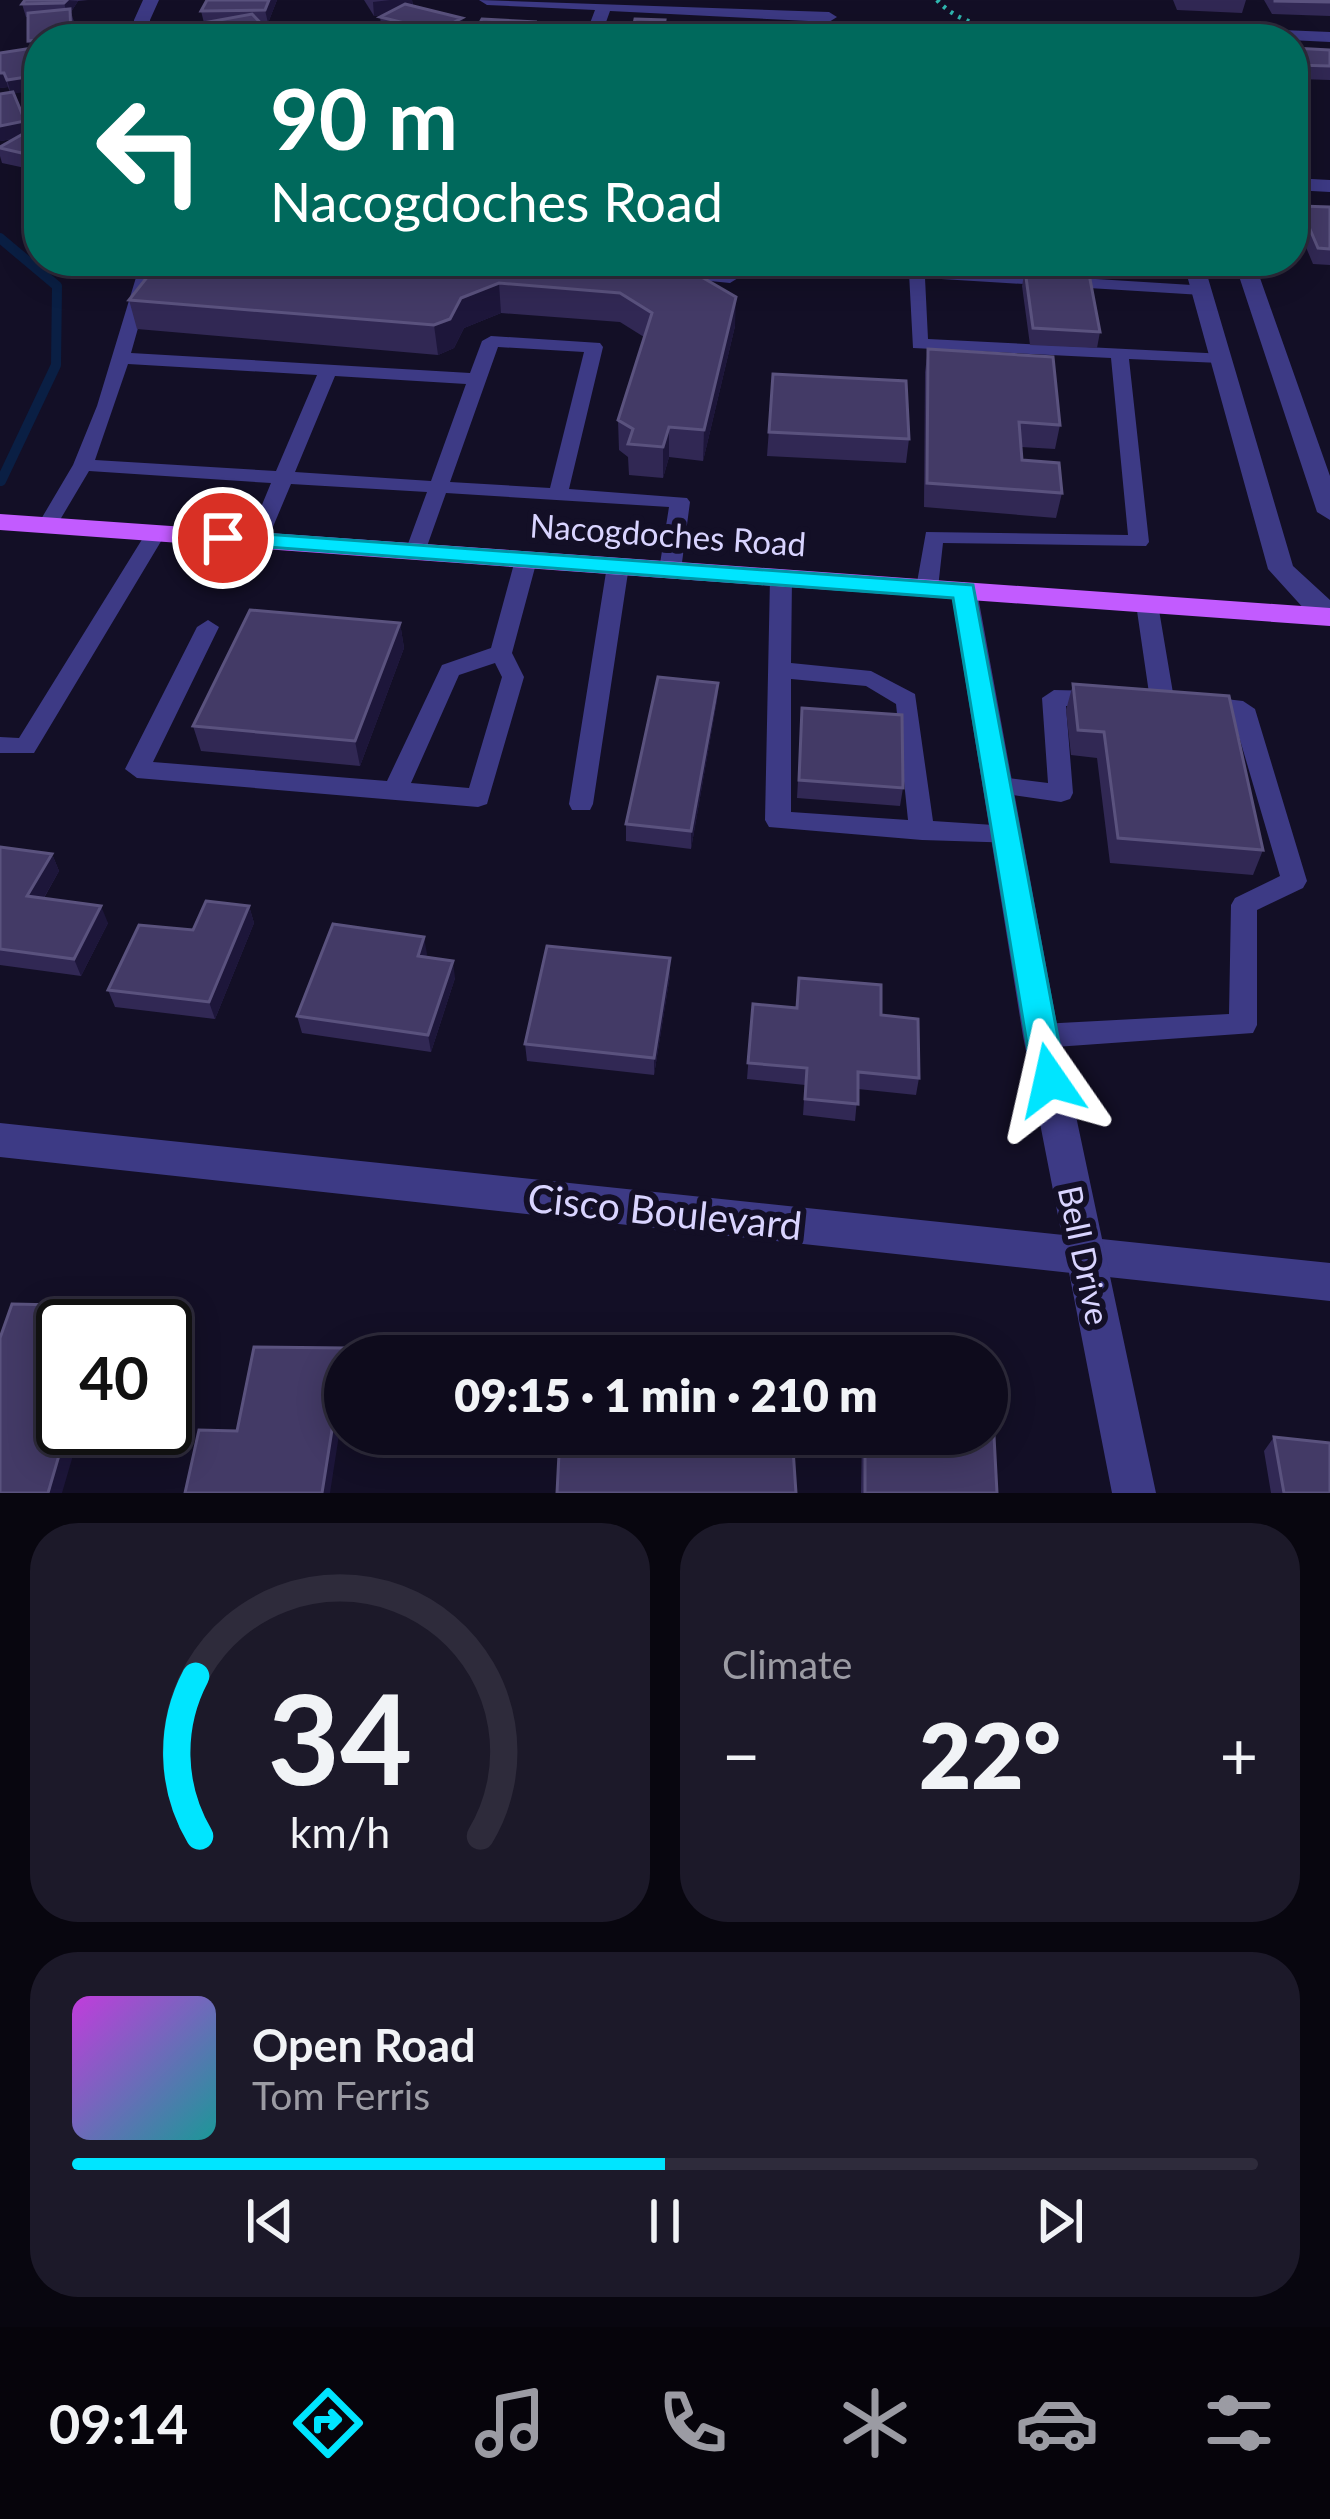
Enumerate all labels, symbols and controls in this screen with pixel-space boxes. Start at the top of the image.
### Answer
text: 90 m [270,67,458,168]
icon: left [72,72,228,228]
text: Nacogdoches Road [270,169,723,234]
pin [172,487,274,589]
street label: Nacogdoches Road [529,504,807,564]
icon: arrive [190,505,256,571]
position arrow [987,1017,1113,1143]
street label: Cisco Boulevard [526,1174,804,1248]
street label: Bell Drive [1051,1182,1119,1328]
speed limit sign: 40 [36,1299,192,1455]
text: 09:15 · 1 min · 210 m [454,1368,878,1422]
text: Climate [722,1641,852,1687]
text: 34 [268,1662,412,1812]
text: 22° [919,1700,1061,1808]
text: − [722,1715,760,1794]
text: + [1220,1715,1258,1794]
text: km/h [290,1805,390,1856]
text: Open Road [252,2018,476,2072]
text: Tom Ferris [252,2072,430,2118]
icon: previous [237,2188,303,2254]
icon: pause [632,2188,698,2254]
icon: next [1027,2188,1093,2254]
icon: directions [286,2381,370,2465]
icon: music [468,2381,552,2465]
icon: phone [651,2381,735,2465]
icon: climate [833,2381,917,2465]
icon: car [1015,2381,1099,2465]
icon: filters [1197,2381,1281,2465]
text: 09:14 [49,2391,188,2456]

